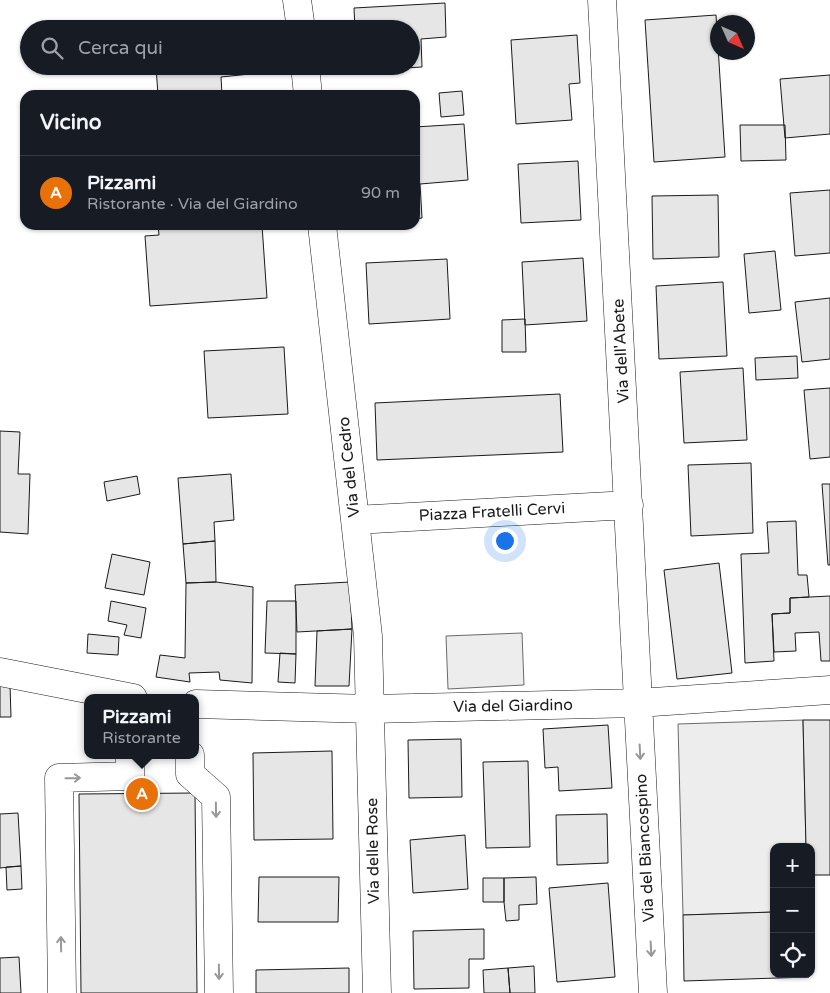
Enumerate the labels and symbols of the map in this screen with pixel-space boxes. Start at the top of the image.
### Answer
north arrow [710,15,755,60]
street label: Via dell'Abete [608,298,634,404]
street label: Via del Cedro [334,416,364,518]
street label: Piazza Fratelli Cervi [418,498,566,526]
your location [492,528,518,554]
street label: Via del Giardino [453,695,573,717]
one-way arrow [636,743,645,759]
one-way arrow [65,773,81,783]
street label: Via del Biancospino [631,773,659,923]
pin: A [126,775,158,813]
street label: Via delle Rose [362,798,384,904]
one-way arrow [211,801,221,817]
one-way arrow [57,937,66,953]
one-way arrow [646,941,655,957]
one-way arrow [214,964,224,980]

